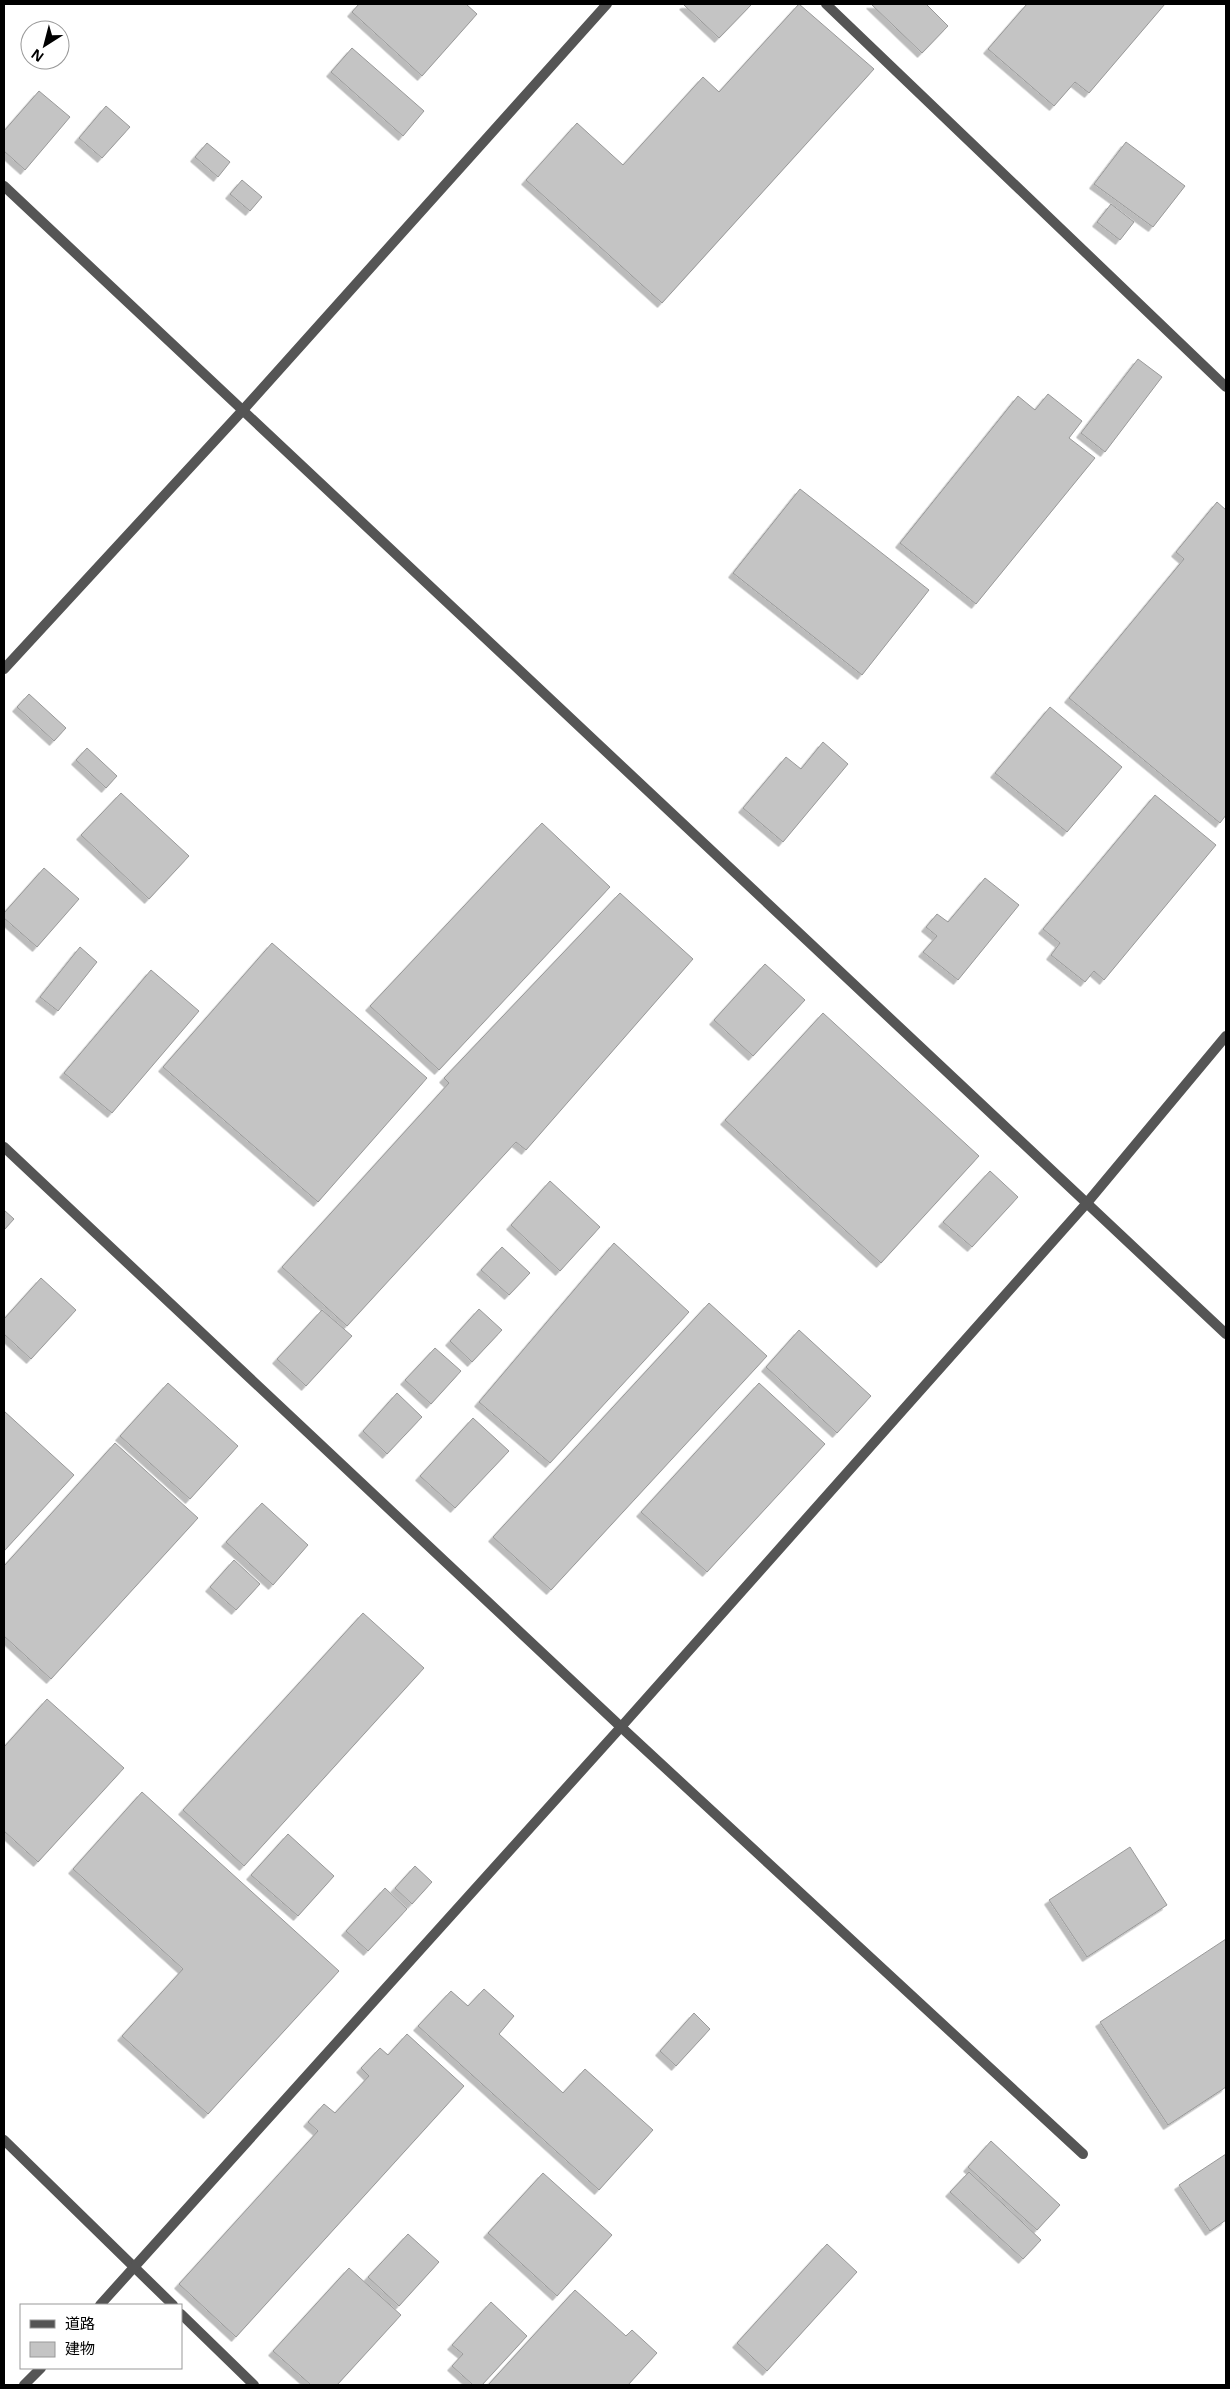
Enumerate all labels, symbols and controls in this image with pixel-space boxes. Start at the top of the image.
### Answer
north arrow [20,20,70,70]
text: N [27,45,47,67]
legend [20,2304,182,2369]
text: 道路 [65,2313,95,2333]
text: 建物 [65,2338,95,2358]

